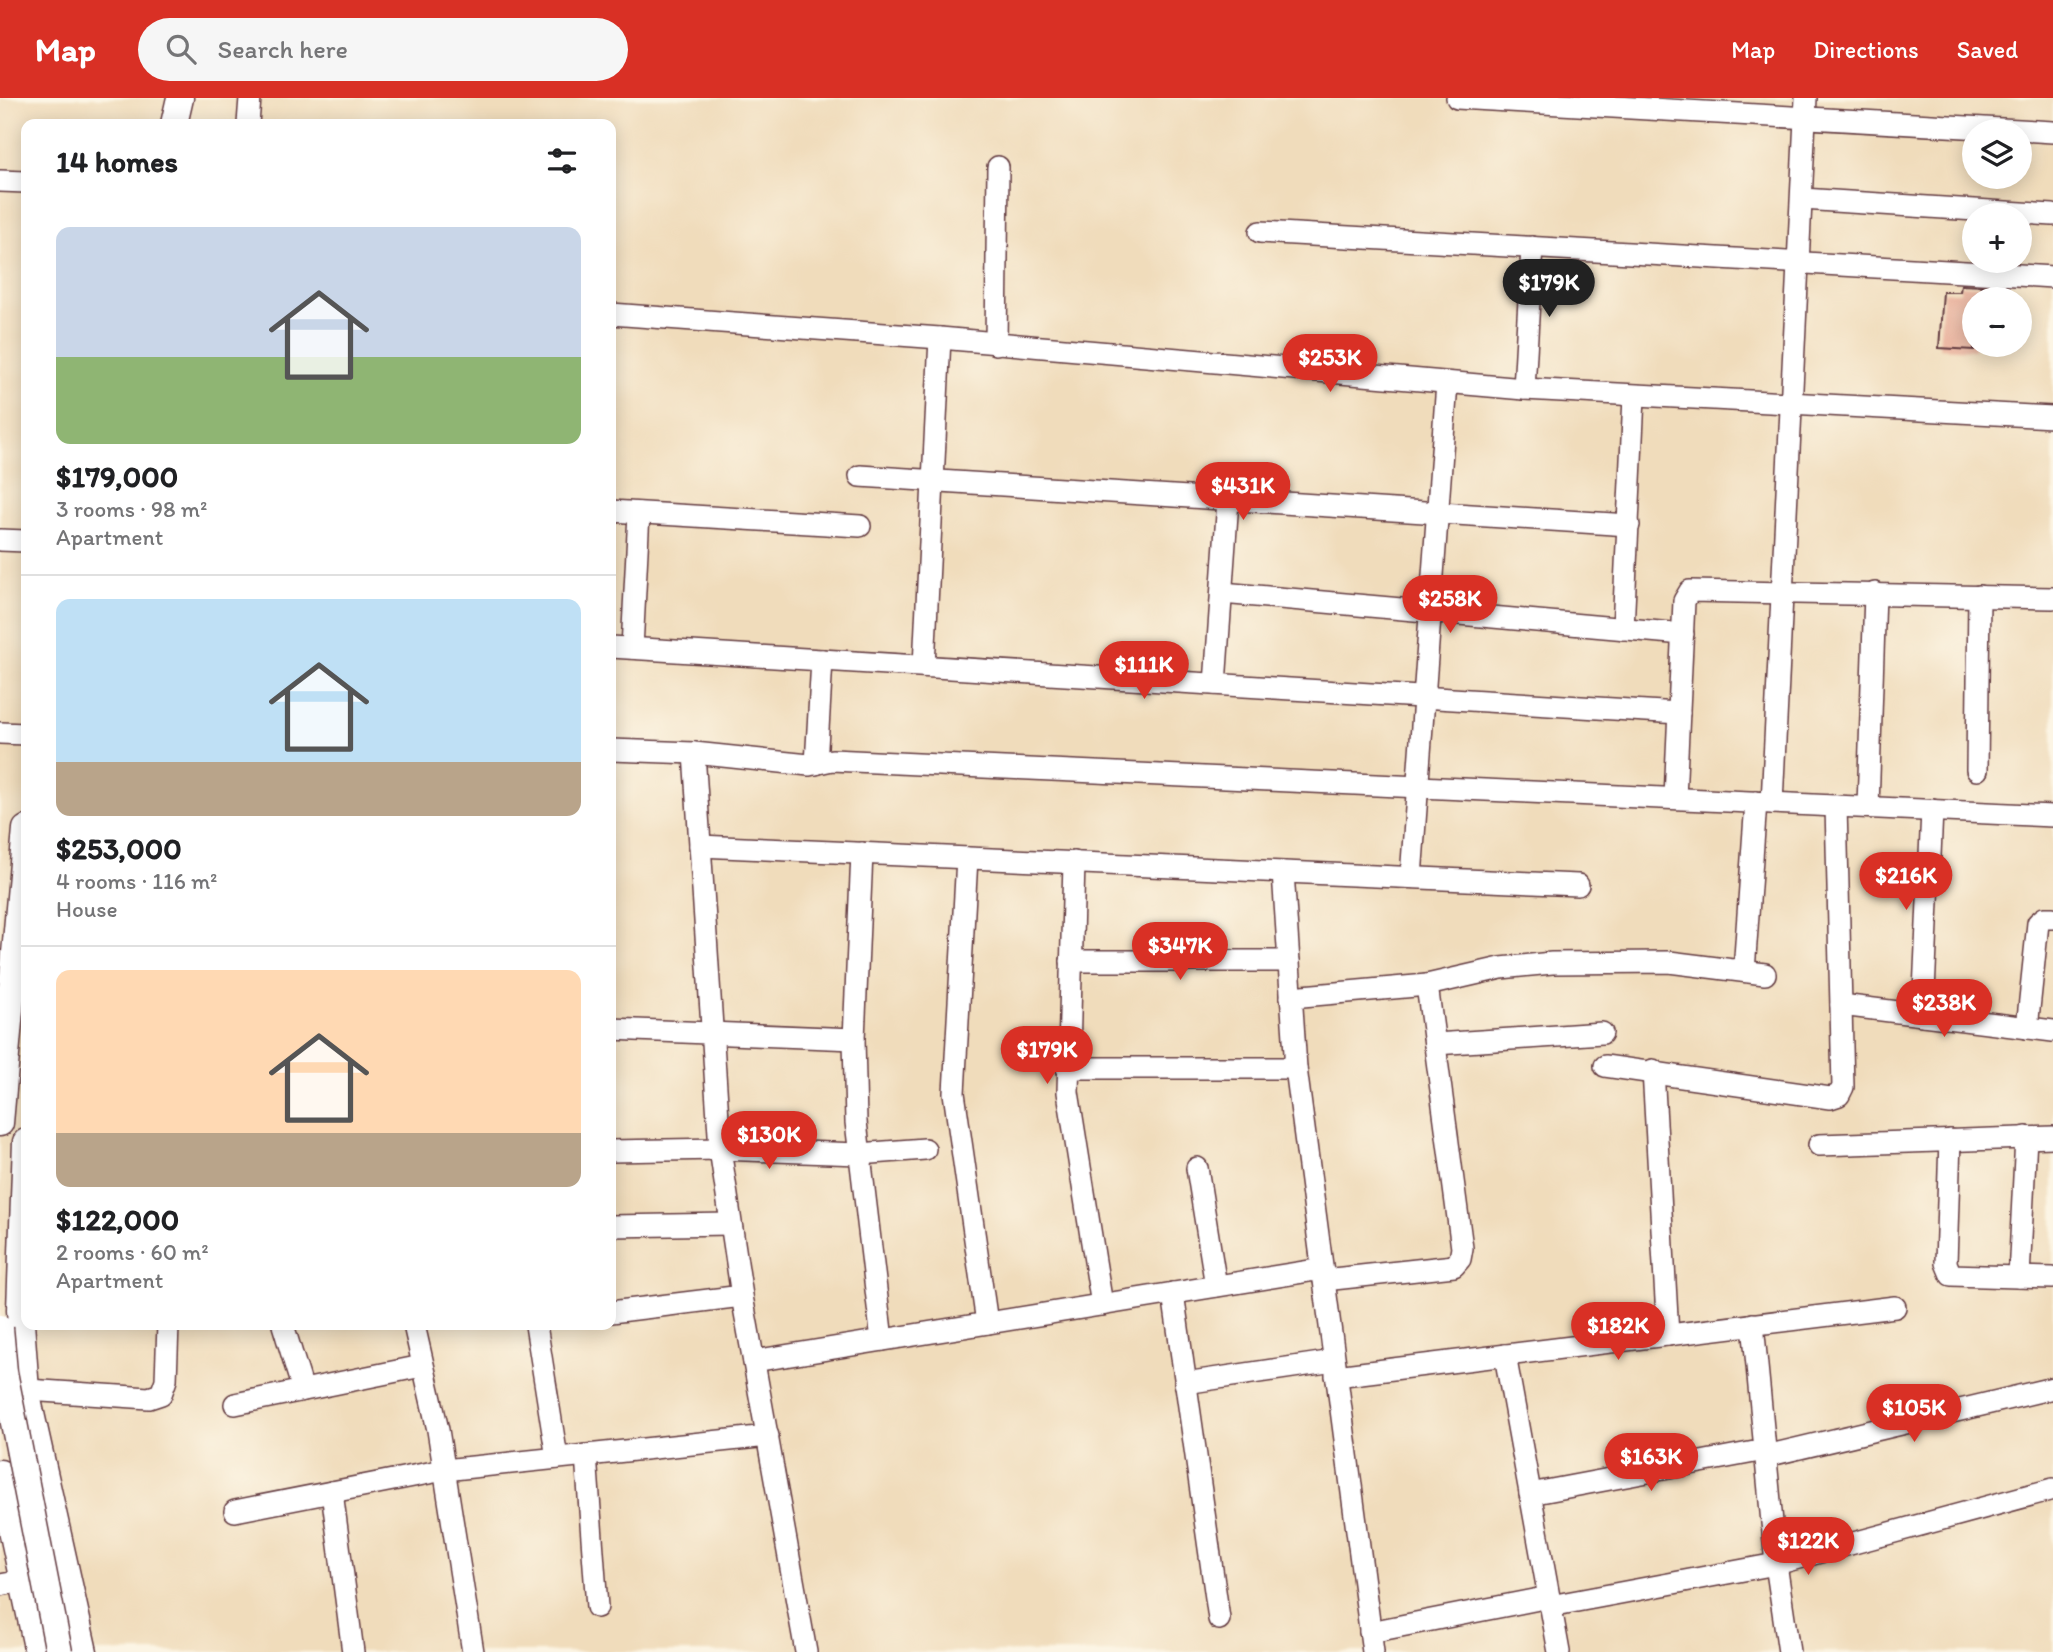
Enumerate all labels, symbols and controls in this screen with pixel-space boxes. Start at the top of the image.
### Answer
search box [138,18,628,81]
text: Map [35,30,96,69]
icon: search [162,30,200,68]
text: Search here [218,33,348,65]
text: Map [1731,35,1775,64]
text: Directions [1813,35,1919,64]
text: Saved [1957,35,2018,64]
map controls [1962,119,2032,357]
button: layers [1962,119,2032,189]
icon: filters [543,142,581,180]
text: 14 homes [56,143,178,180]
button: + [1962,203,2032,273]
pin: $179K [1500,260,1598,319]
text: $179K [1519,268,1579,296]
icon: home [256,272,382,398]
button: − [1962,287,2032,357]
pin: $253K [1281,334,1379,394]
text: $253K [1298,343,1362,371]
text: $179,000 [56,458,178,495]
pin: $431K [1194,462,1292,522]
text: $431K [1211,471,1275,499]
text: 3 rooms · 98 m² [56,495,207,523]
text: Apartment [56,523,163,551]
pin: $258K [1401,575,1499,635]
text: $258K [1418,584,1482,612]
pin: $111K [1095,642,1193,701]
icon: home [256,644,382,770]
text: $111K [1115,650,1173,678]
text: $253,000 [56,830,182,867]
pin: $216K [1857,852,1955,912]
text: $216K [1875,861,1937,889]
text: 4 rooms · 116 m² [56,867,218,895]
text: House [56,895,118,923]
pin: $347K [1131,922,1229,982]
text: $347K [1148,931,1212,959]
pin: $238K [1895,979,1993,1039]
text: $238K [1912,988,1976,1016]
icon: home [256,1015,382,1141]
pin: $179K [998,1026,1096,1086]
text: $179K [1017,1035,1077,1063]
pin: $130K [720,1112,818,1171]
text: $130K [737,1120,801,1148]
text: $122,000 [56,1201,179,1238]
text: 2 rooms · 60 m² [56,1238,209,1266]
text: Apartment [56,1266,163,1294]
pin: $182K [1569,1302,1667,1362]
text: $182K [1587,1311,1649,1339]
pin: $105K [1865,1384,1963,1444]
text: $105K [1882,1393,1946,1421]
pin: $163K [1602,1434,1700,1493]
text: $163K [1620,1442,1682,1470]
pin: $122K [1759,1518,1857,1577]
text: $122K [1777,1526,1839,1554]

